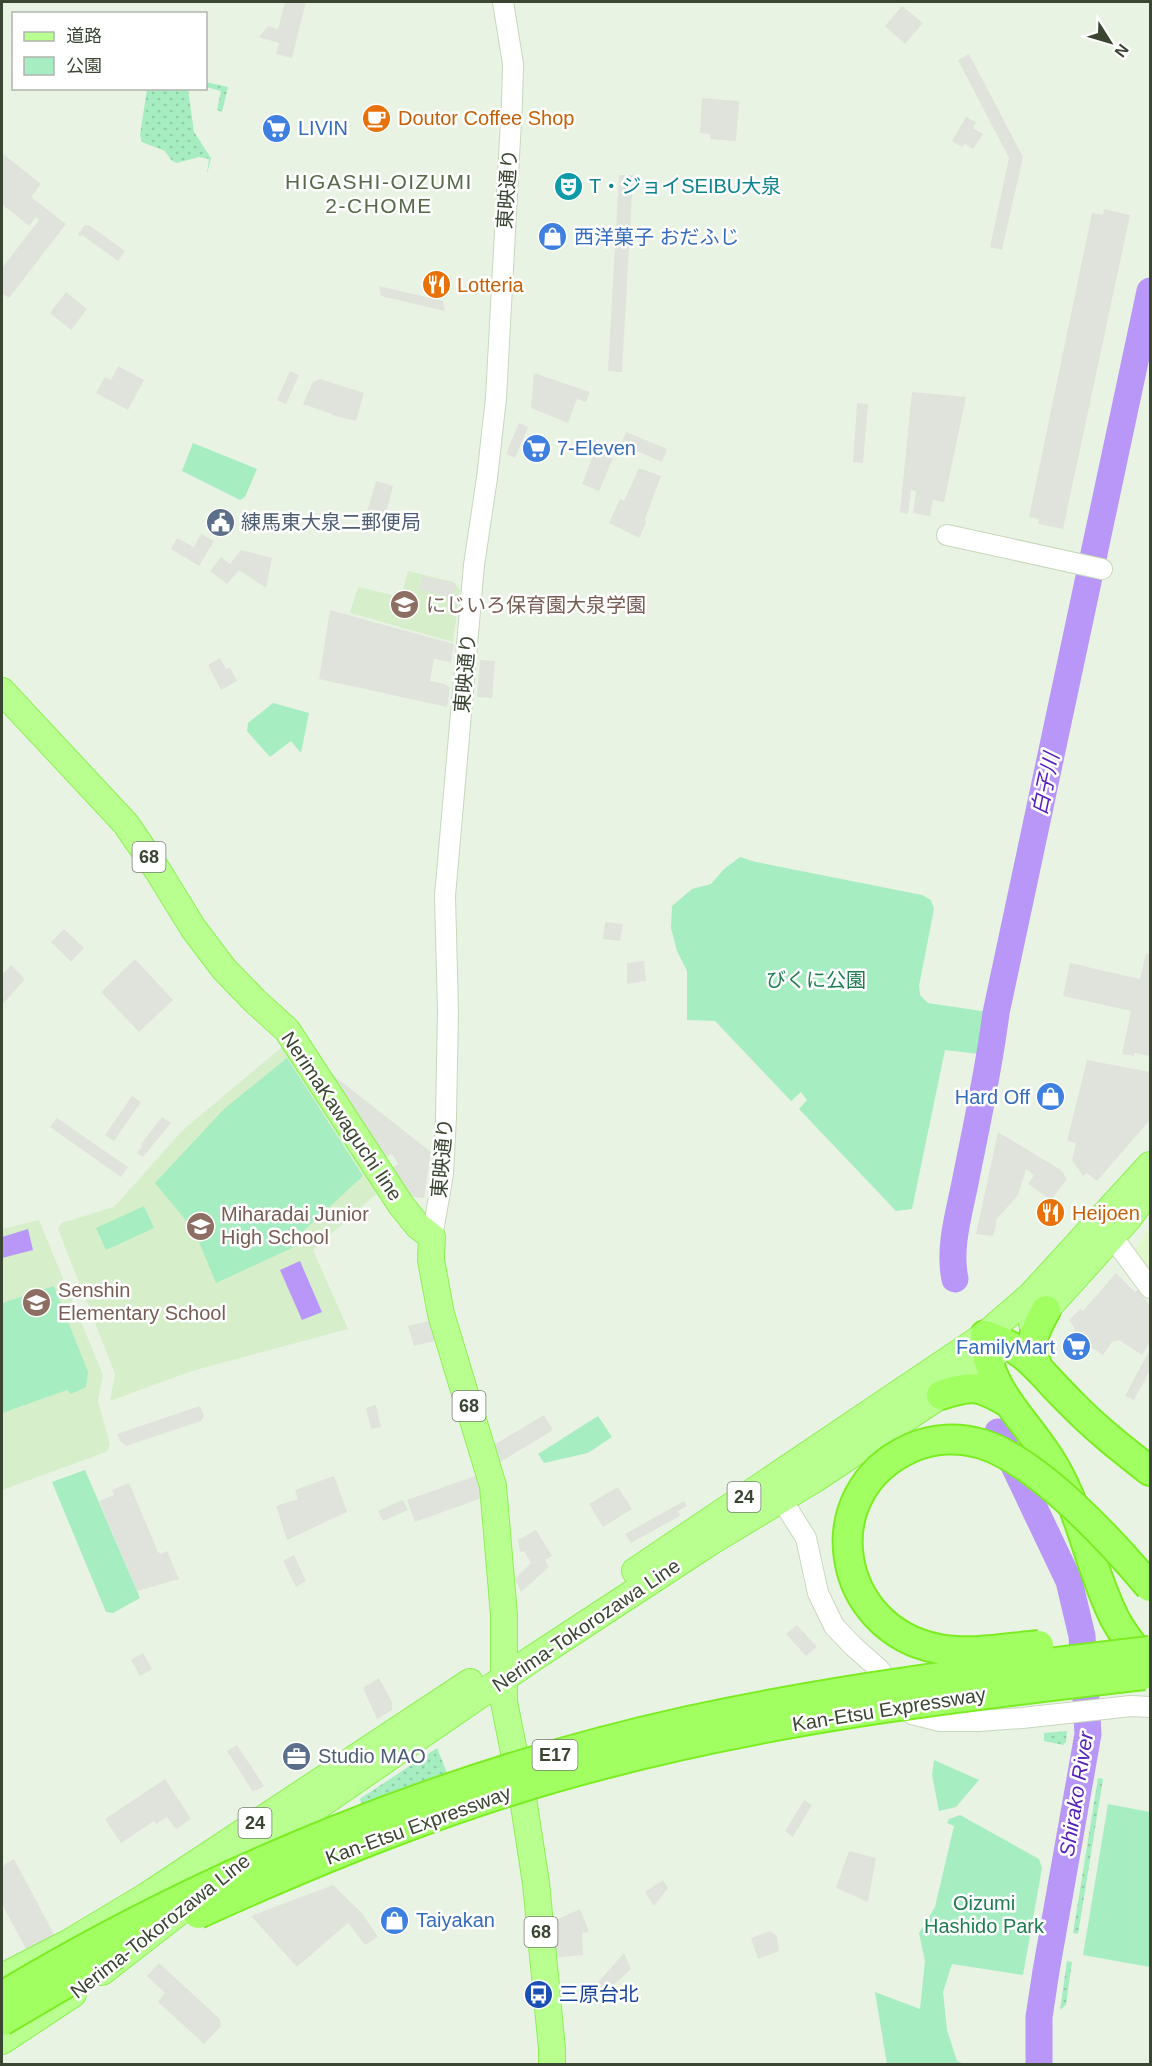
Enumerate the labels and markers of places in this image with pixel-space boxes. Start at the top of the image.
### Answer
cafe icon: Doutor Coffee Shop [361,102,393,134]
place label: Doutor Coffee Shop [398,107,574,129]
supermarket icon: LIVIN [261,112,293,144]
place label: LIVIN [298,117,348,139]
theatre icon: T・ジョイSEIBU大泉 [552,170,584,202]
place label: T・ジョイSEIBU大泉 [589,175,781,197]
shop icon: 西洋菓子 おだふじ [537,221,569,253]
place label: 西洋菓子 おだふじ [574,226,740,248]
restaurant icon: Lotteria [420,269,452,301]
place label: Lotteria [457,274,525,296]
supermarket icon: 7-Eleven [520,432,552,464]
place label: 7-Eleven [557,437,636,459]
public building icon: 練馬東大泉二郵便局 [204,506,236,538]
place label: 練馬東大泉二郵便局 [241,511,421,533]
school or university icon: にじいろ保育園大泉学園 [389,589,421,621]
place label: にじいろ保育園大泉学園 [426,594,646,616]
shop icon: Hard Off [1035,1081,1067,1113]
place label: Hard Off [955,1086,1030,1108]
restaurant icon: Heijoen [1035,1197,1067,1229]
place label: Heijoen [1072,1202,1140,1224]
place label: Miharadai Junior High School [221,1203,369,1248]
school or university icon: Miharadai Junior High School [184,1210,216,1242]
place label: Senshin Elementary School [58,1279,226,1324]
school or university icon: Senshin Elementary School [21,1286,53,1318]
supermarket icon: FamilyMart [1060,1331,1092,1363]
place label: FamilyMart [956,1336,1055,1358]
office icon: Studio MAO [281,1740,313,1772]
place label: Studio MAO [318,1745,426,1767]
shop icon: Taiyakan [379,1904,411,1936]
place label: Taiyakan [416,1909,495,1931]
bus stop icon: 三原台北 [522,1978,554,2010]
place label: 三原台北 [559,1983,639,2005]

